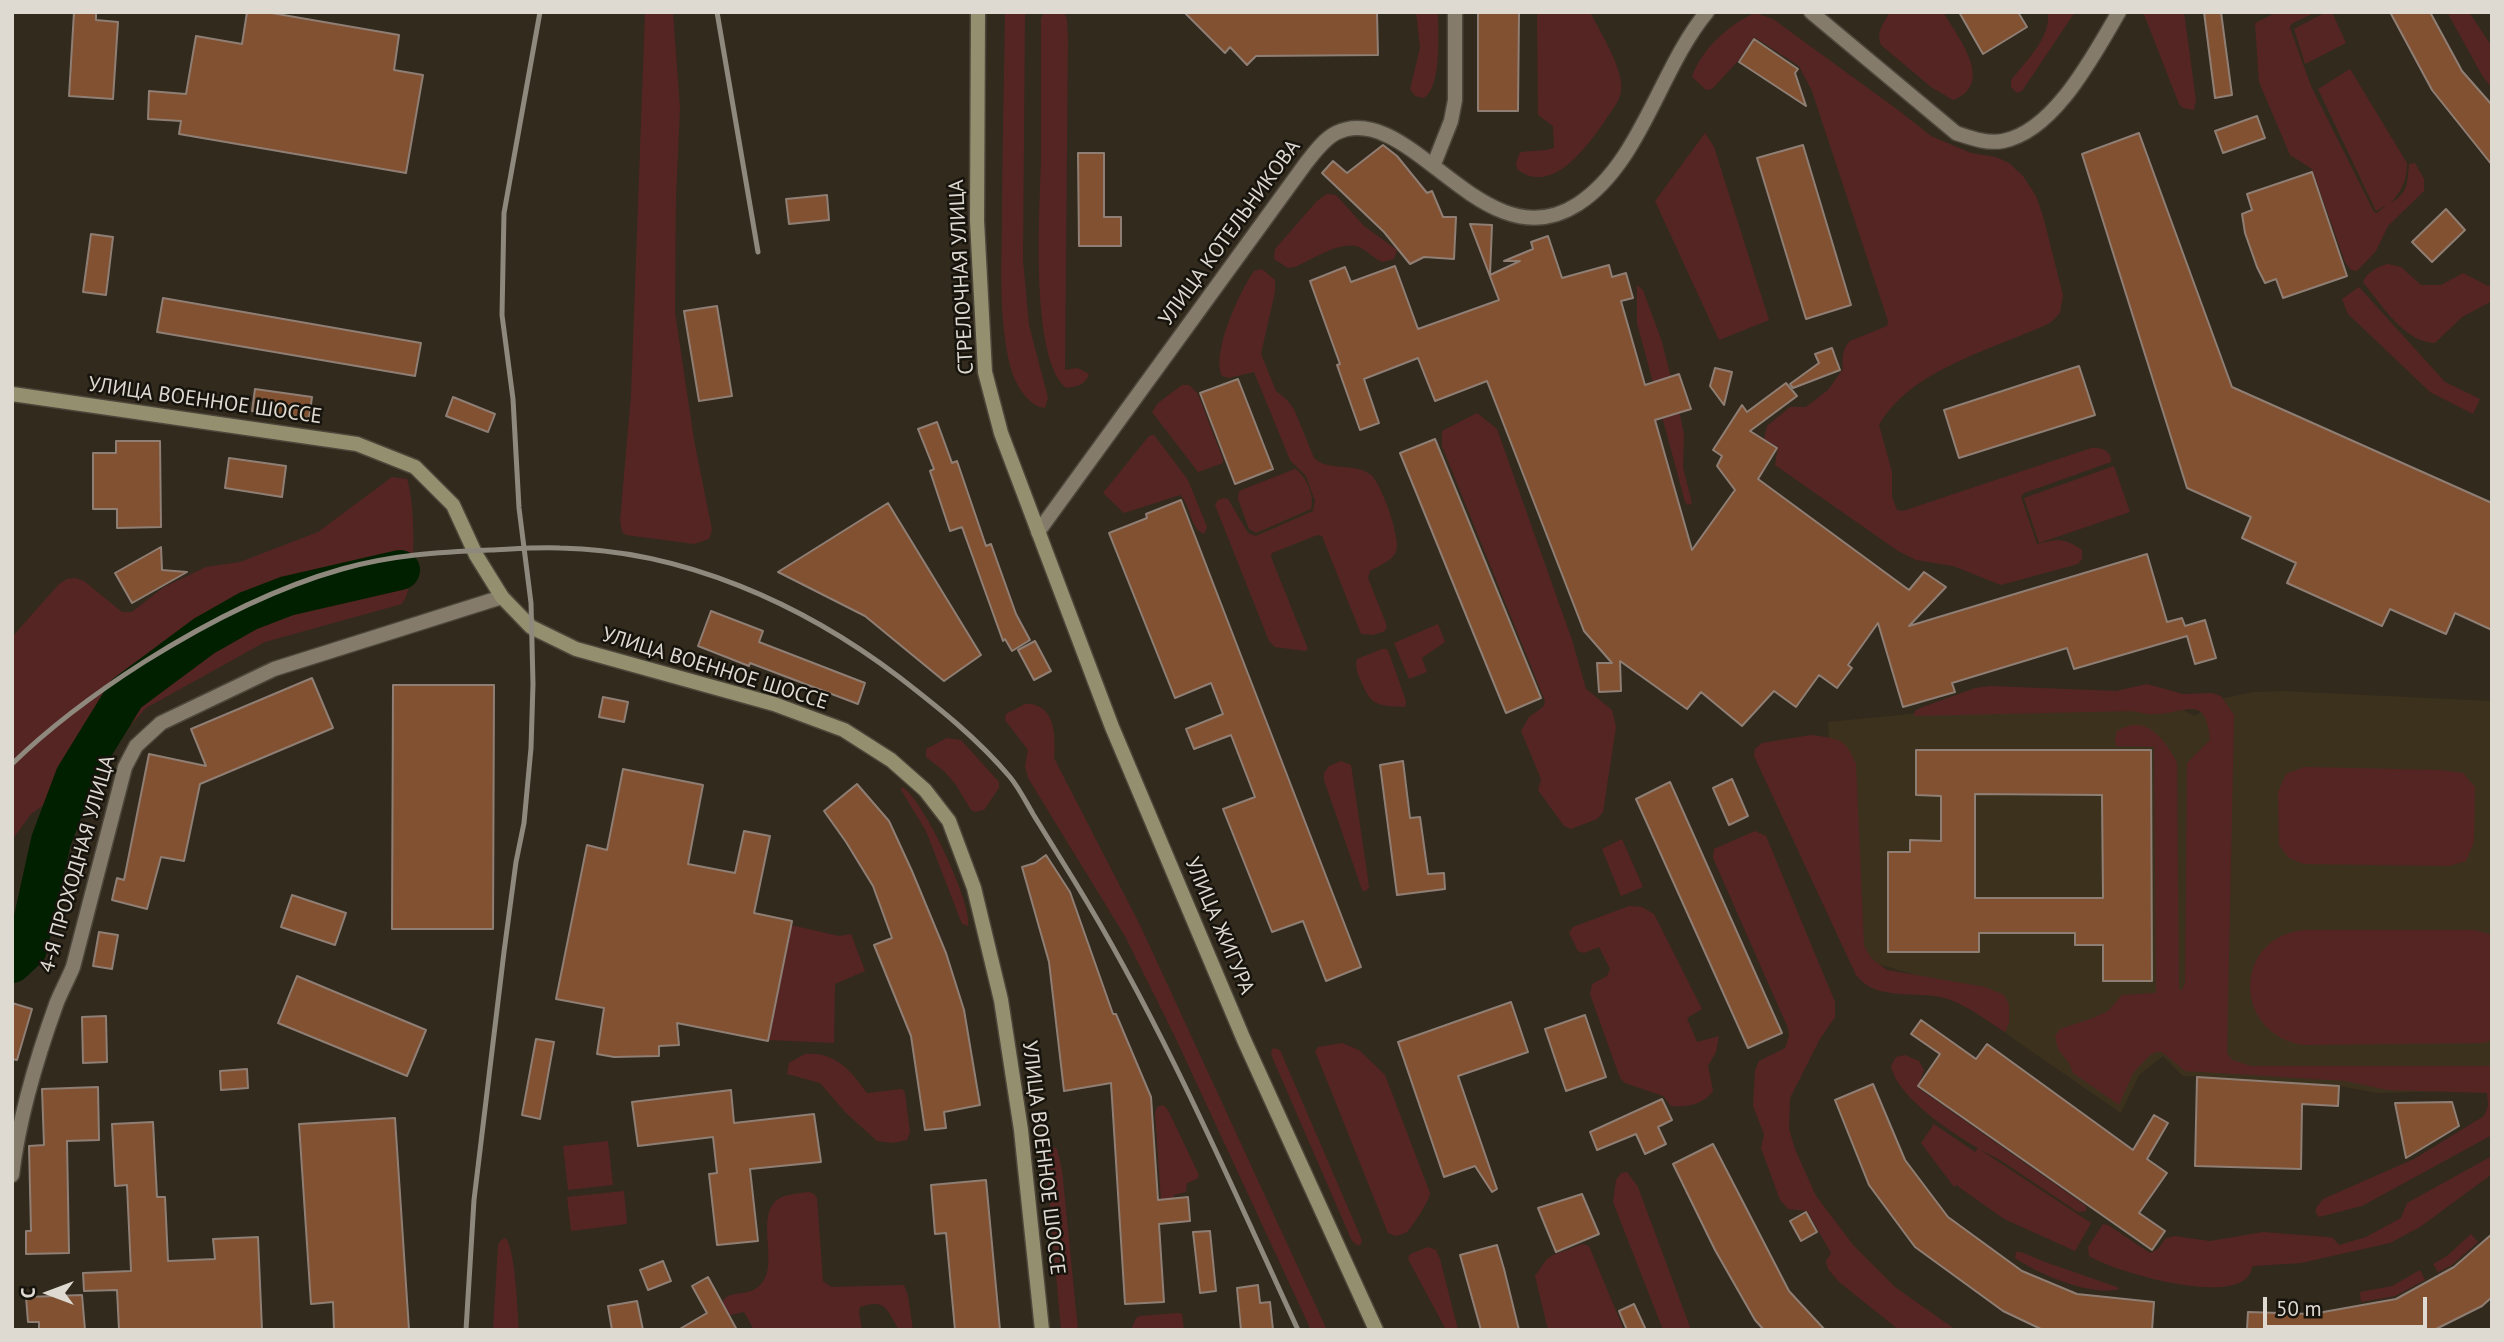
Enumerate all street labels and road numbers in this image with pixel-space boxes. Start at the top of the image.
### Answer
street label: УЛИЦА КОТЕЛЬНИКОВА [1154,135,1306,331]
street label: СТРЕЛОЧНАЯ УЛИЦА [944,179,980,375]
street label: УЛИЦА ВОЕННОЕ ШОССЕ [87,372,323,430]
street label: УЛИЦА ВОЕННОЕ ШОССЕ [599,623,831,715]
street label: 4-Я ПРОХОДНАЯ УЛИЦА [35,753,121,975]
street label: УЛИЦА ЖИГУРА [1179,854,1259,998]
street label: УЛИЦА ВОЕННОЕ ШОССЕ [1016,1040,1070,1276]

